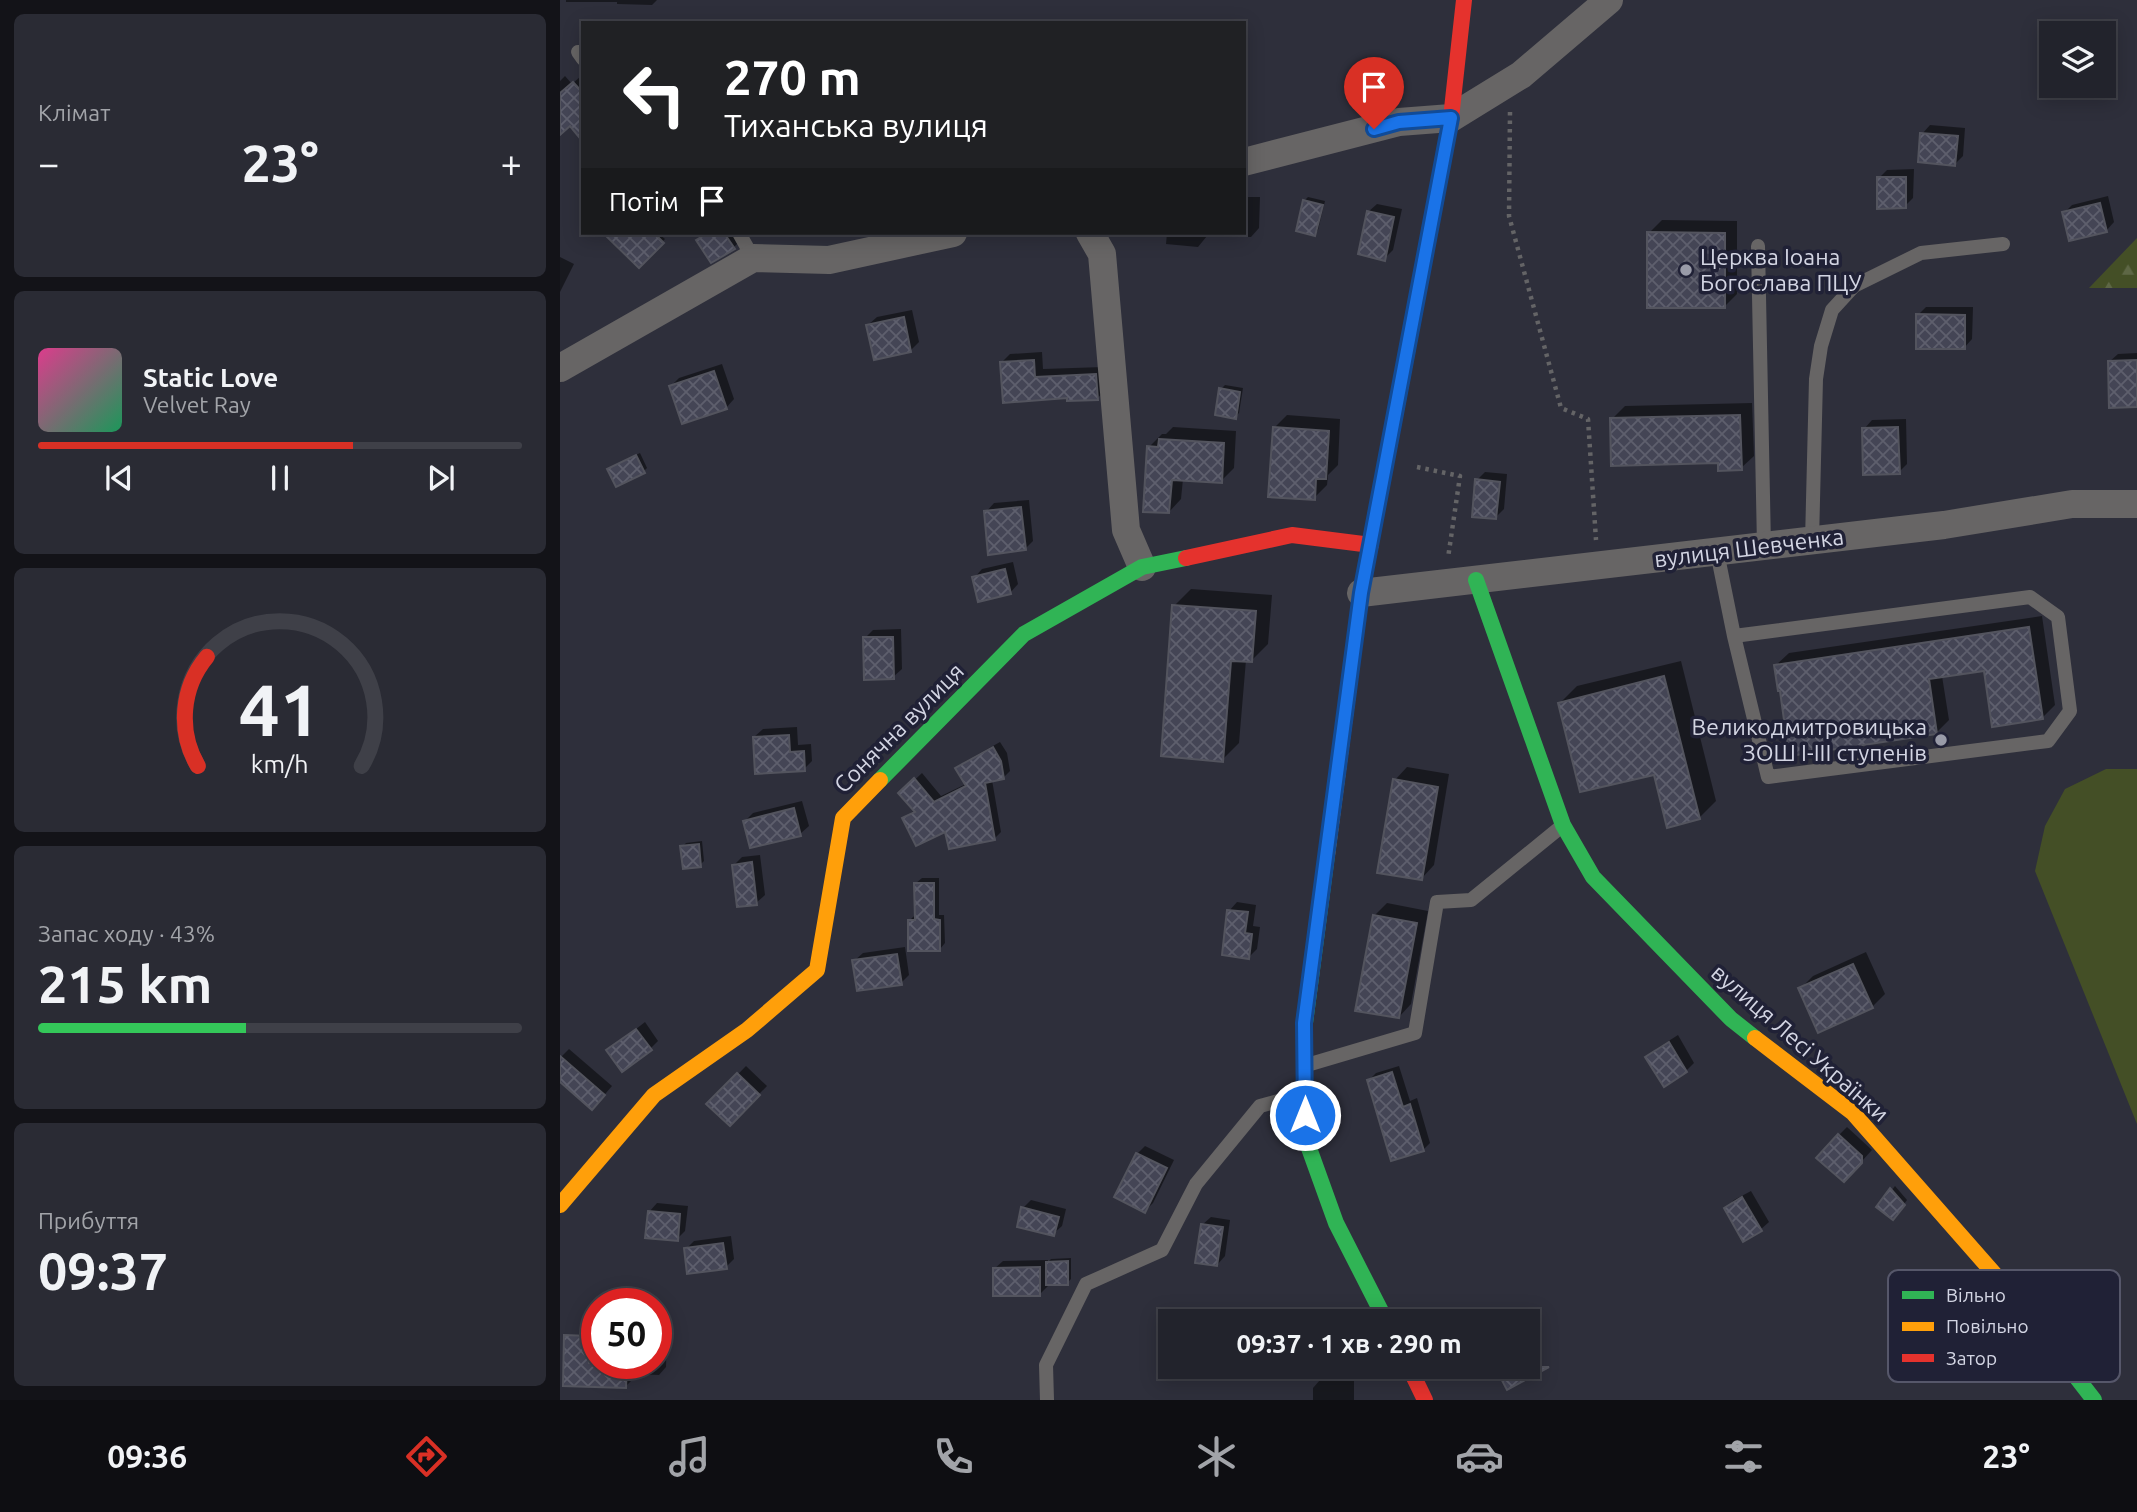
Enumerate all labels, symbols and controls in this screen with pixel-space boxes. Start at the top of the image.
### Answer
map controls [2039,21,2116,98]
button: layers [2039,21,2116,98]
icon: left [609,49,700,140]
text: 270 m [724,49,861,104]
pin [1344,57,1404,129]
icon: arrive [1355,68,1393,106]
text: Клімат [38,100,110,125]
text: Тиханська вулиця [724,107,988,143]
text: 23° [241,134,319,192]
text: − [38,142,59,184]
text: + [501,142,522,184]
icon: arrive [693,182,731,220]
text: Потім [609,187,679,216]
place label: Церква Іоана Богослава ПЦУ [1700,244,1862,295]
marker: Церква Іоана Богослава ПЦУ [1678,262,1694,278]
text: Static Love [143,363,278,392]
text: Velvet Ray [143,392,251,417]
icon: previous [100,459,138,497]
icon: pause [261,459,299,497]
icon: next [422,459,460,497]
street label: вулиця Шевченка [1653,523,1845,572]
street label: Сонячна вулиця [829,658,968,797]
text: 41 [239,668,321,750]
place label: Великодмитровицька ЗОШ І-ІІІ ступенів [1692,714,1927,765]
marker: Великодмитровицька ЗОШ І-ІІІ ступенів [1933,732,1949,748]
text: km/h [251,750,309,778]
text: Запас ходу · 43% [38,921,215,946]
text: 215 km [38,955,212,1013]
street label: вулиця Лесі Українки [1707,959,1894,1126]
position arrow [1268,1078,1342,1152]
text: Прибуття [38,1208,139,1233]
text: 09:37 [38,1242,168,1300]
legend [1888,1270,2120,1382]
text: Вільно [1946,1284,2006,1306]
speed limit sign: 50 [581,1288,672,1379]
text: Повільно [1946,1315,2029,1337]
text: 09:37 · 1 хв · 290 m [1236,1329,1462,1358]
text: Затор [1946,1347,1997,1369]
icon: directions [402,1432,451,1481]
icon: music [665,1432,714,1481]
icon: phone [929,1432,978,1481]
icon: climate [1192,1432,1241,1481]
icon: car [1455,1432,1504,1481]
icon: filters [1719,1432,1768,1481]
text: 09:36 [107,1438,187,1474]
text: 23° [1982,1438,2030,1474]

